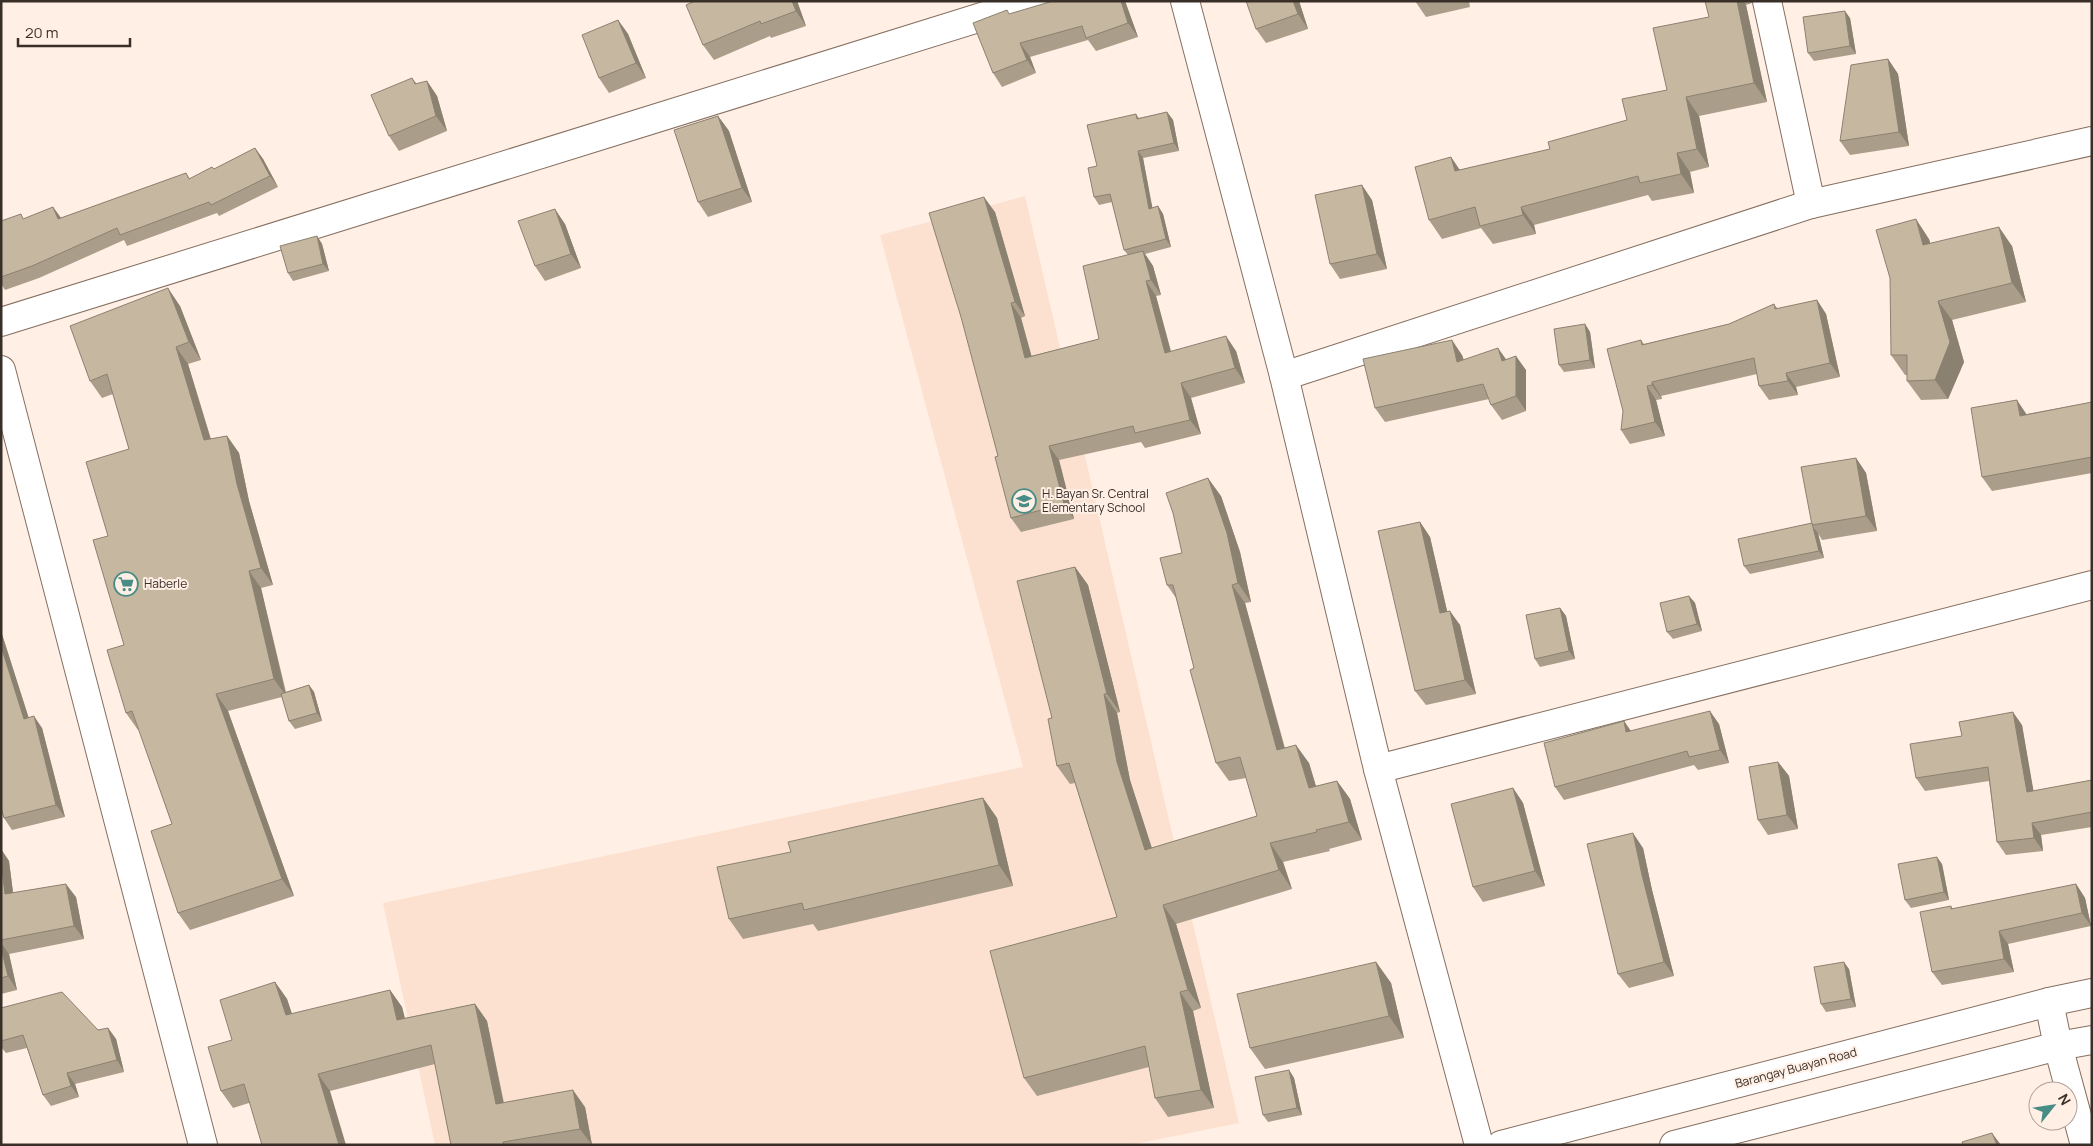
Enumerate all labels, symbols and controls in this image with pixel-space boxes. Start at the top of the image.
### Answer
scale bar [18,15,130,47]
text: 20 m [25,22,58,43]
place label: H. Bayan Sr. Central Elementary School [1042,485,1149,516]
school or university icon: H. Bayan Sr. Central Elementary School [1011,488,1037,514]
supermarket icon: Haberle [113,571,139,597]
place label: Haberle [144,575,187,592]
street label: Barangay Buayan Road [1733,1043,1859,1092]
north arrow [2028,1081,2078,1131]
text: N [2054,1090,2075,1108]

